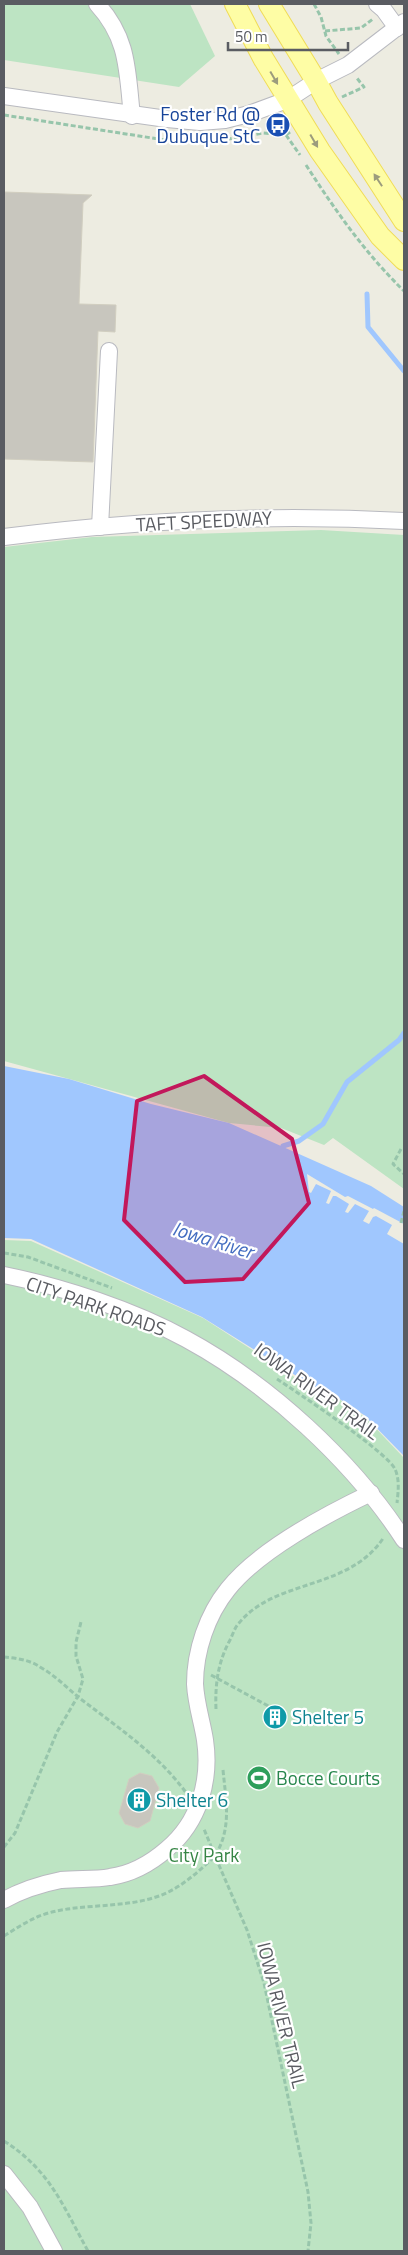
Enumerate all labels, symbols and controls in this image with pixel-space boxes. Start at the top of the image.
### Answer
scale bar [228,20,348,52]
text: 50 m [235,25,268,48]
one-way arrow [270,71,279,84]
place label: Foster Rd @ Dubuque StC [157,99,260,150]
bus stop icon: Foster Rd @ Dubuque StC [265,112,291,138]
one-way arrow [310,134,319,147]
one-way arrow [373,173,382,186]
street label: TAFT SPEEDWAY [135,502,274,539]
water label: Iowa River [169,1213,260,1267]
street label: CITY PARK ROADS [22,1268,170,1343]
street label: IOWA RIVER TRAIL [248,1335,386,1446]
place label: Shelter 5 [292,1702,364,1731]
building icon: Shelter 5 [262,1704,288,1730]
place label: Bocce Courts [276,1763,380,1792]
sports icon: Bocce Courts [246,1765,272,1791]
place label: Shelter 6 [156,1785,228,1814]
building icon: Shelter 6 [126,1787,152,1813]
park label: City Park [169,1840,239,1869]
street label: IOWA RIVER TRAIL [250,1939,315,2091]

